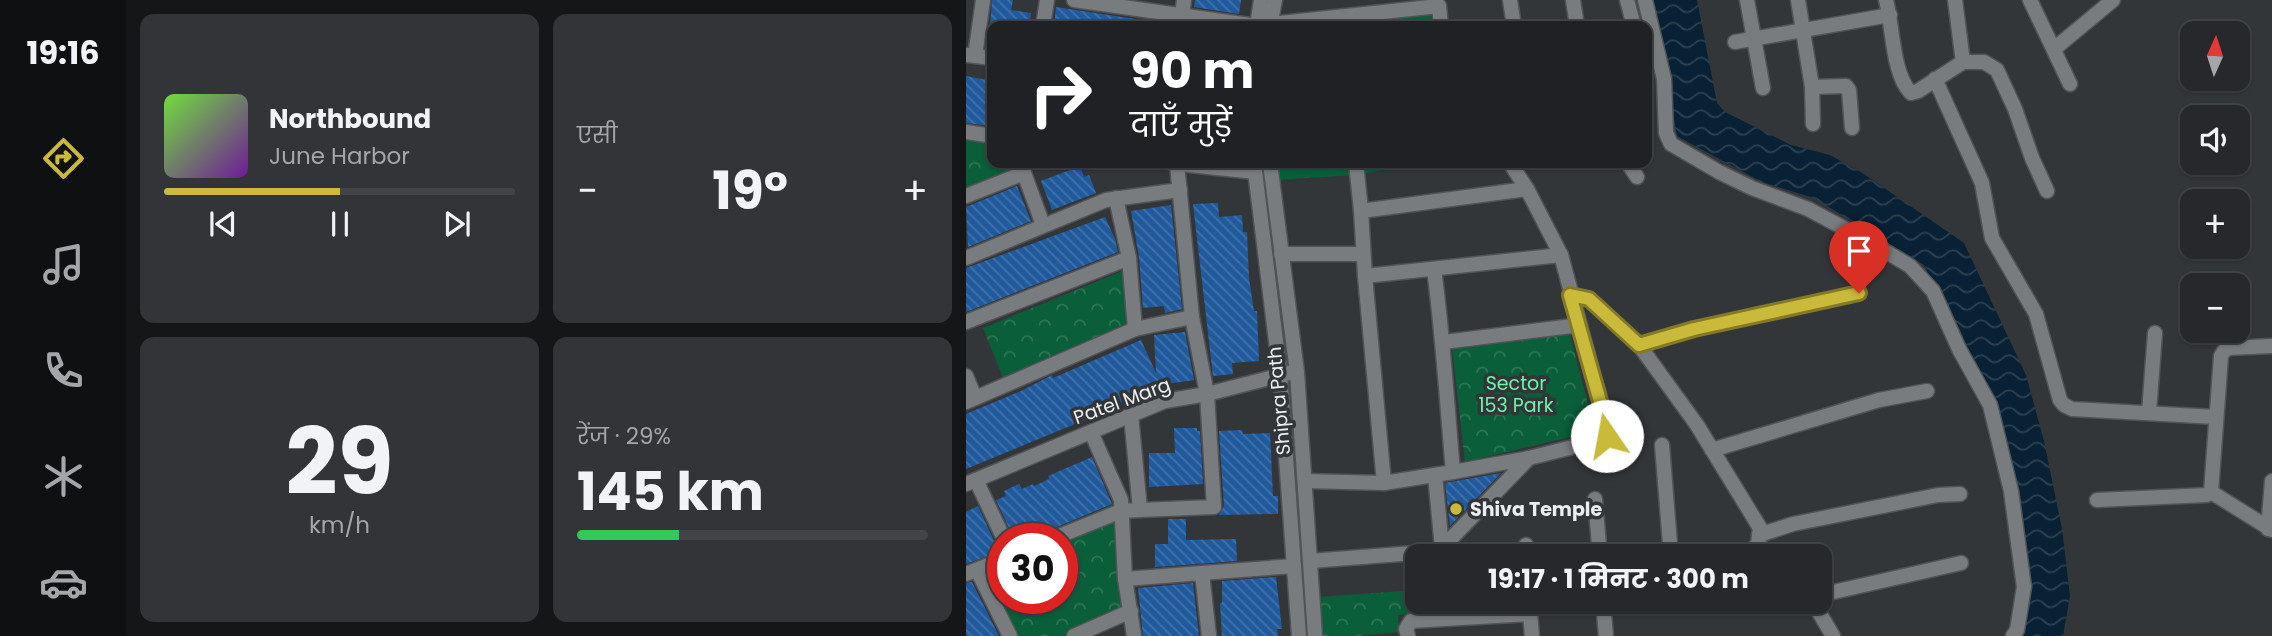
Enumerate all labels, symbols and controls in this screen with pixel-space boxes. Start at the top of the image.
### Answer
north arrow [2180,21,2250,91]
map controls [2180,21,2250,343]
text: 19:16 [26,30,100,75]
text: 90 m [1130,37,1254,105]
icon: right [1015,49,1106,140]
text: Northbound [269,101,431,137]
text: दाएँ मुड़ें [1130,102,1232,147]
button: sound [2180,105,2250,175]
text: एसी [577,119,618,151]
icon: directions [39,134,88,183]
text: June Harbor [269,140,410,172]
text: 19° [712,154,788,227]
text: − [577,164,598,217]
text: + [902,164,928,217]
button: + [2180,189,2250,259]
icon: previous [204,205,242,243]
icon: pause [321,205,359,243]
icon: next [438,205,476,243]
pin [1829,221,1889,293]
icon: arrive [1840,232,1878,270]
icon: music [39,240,88,289]
button: − [2180,273,2250,343]
icon: phone [39,346,88,395]
street label: Shipra Path [1261,346,1297,456]
park label: Sector 153 Park [1479,370,1554,419]
street label: Patel Marg [1070,371,1174,431]
text: 29 [286,398,393,526]
position arrow [1570,399,1644,473]
text: रेंज · 29% [577,420,671,452]
icon: climate [39,452,88,501]
text: 145 km [577,455,764,528]
place label: Shiva Temple [1470,496,1602,523]
marker: Shiva Temple [1448,501,1464,517]
text: km/h [309,509,370,541]
speed limit sign: 30 [987,523,1078,614]
icon: car [39,558,88,607]
text: 19:17 · 1 मिनट · 300 m [1488,561,1749,597]

